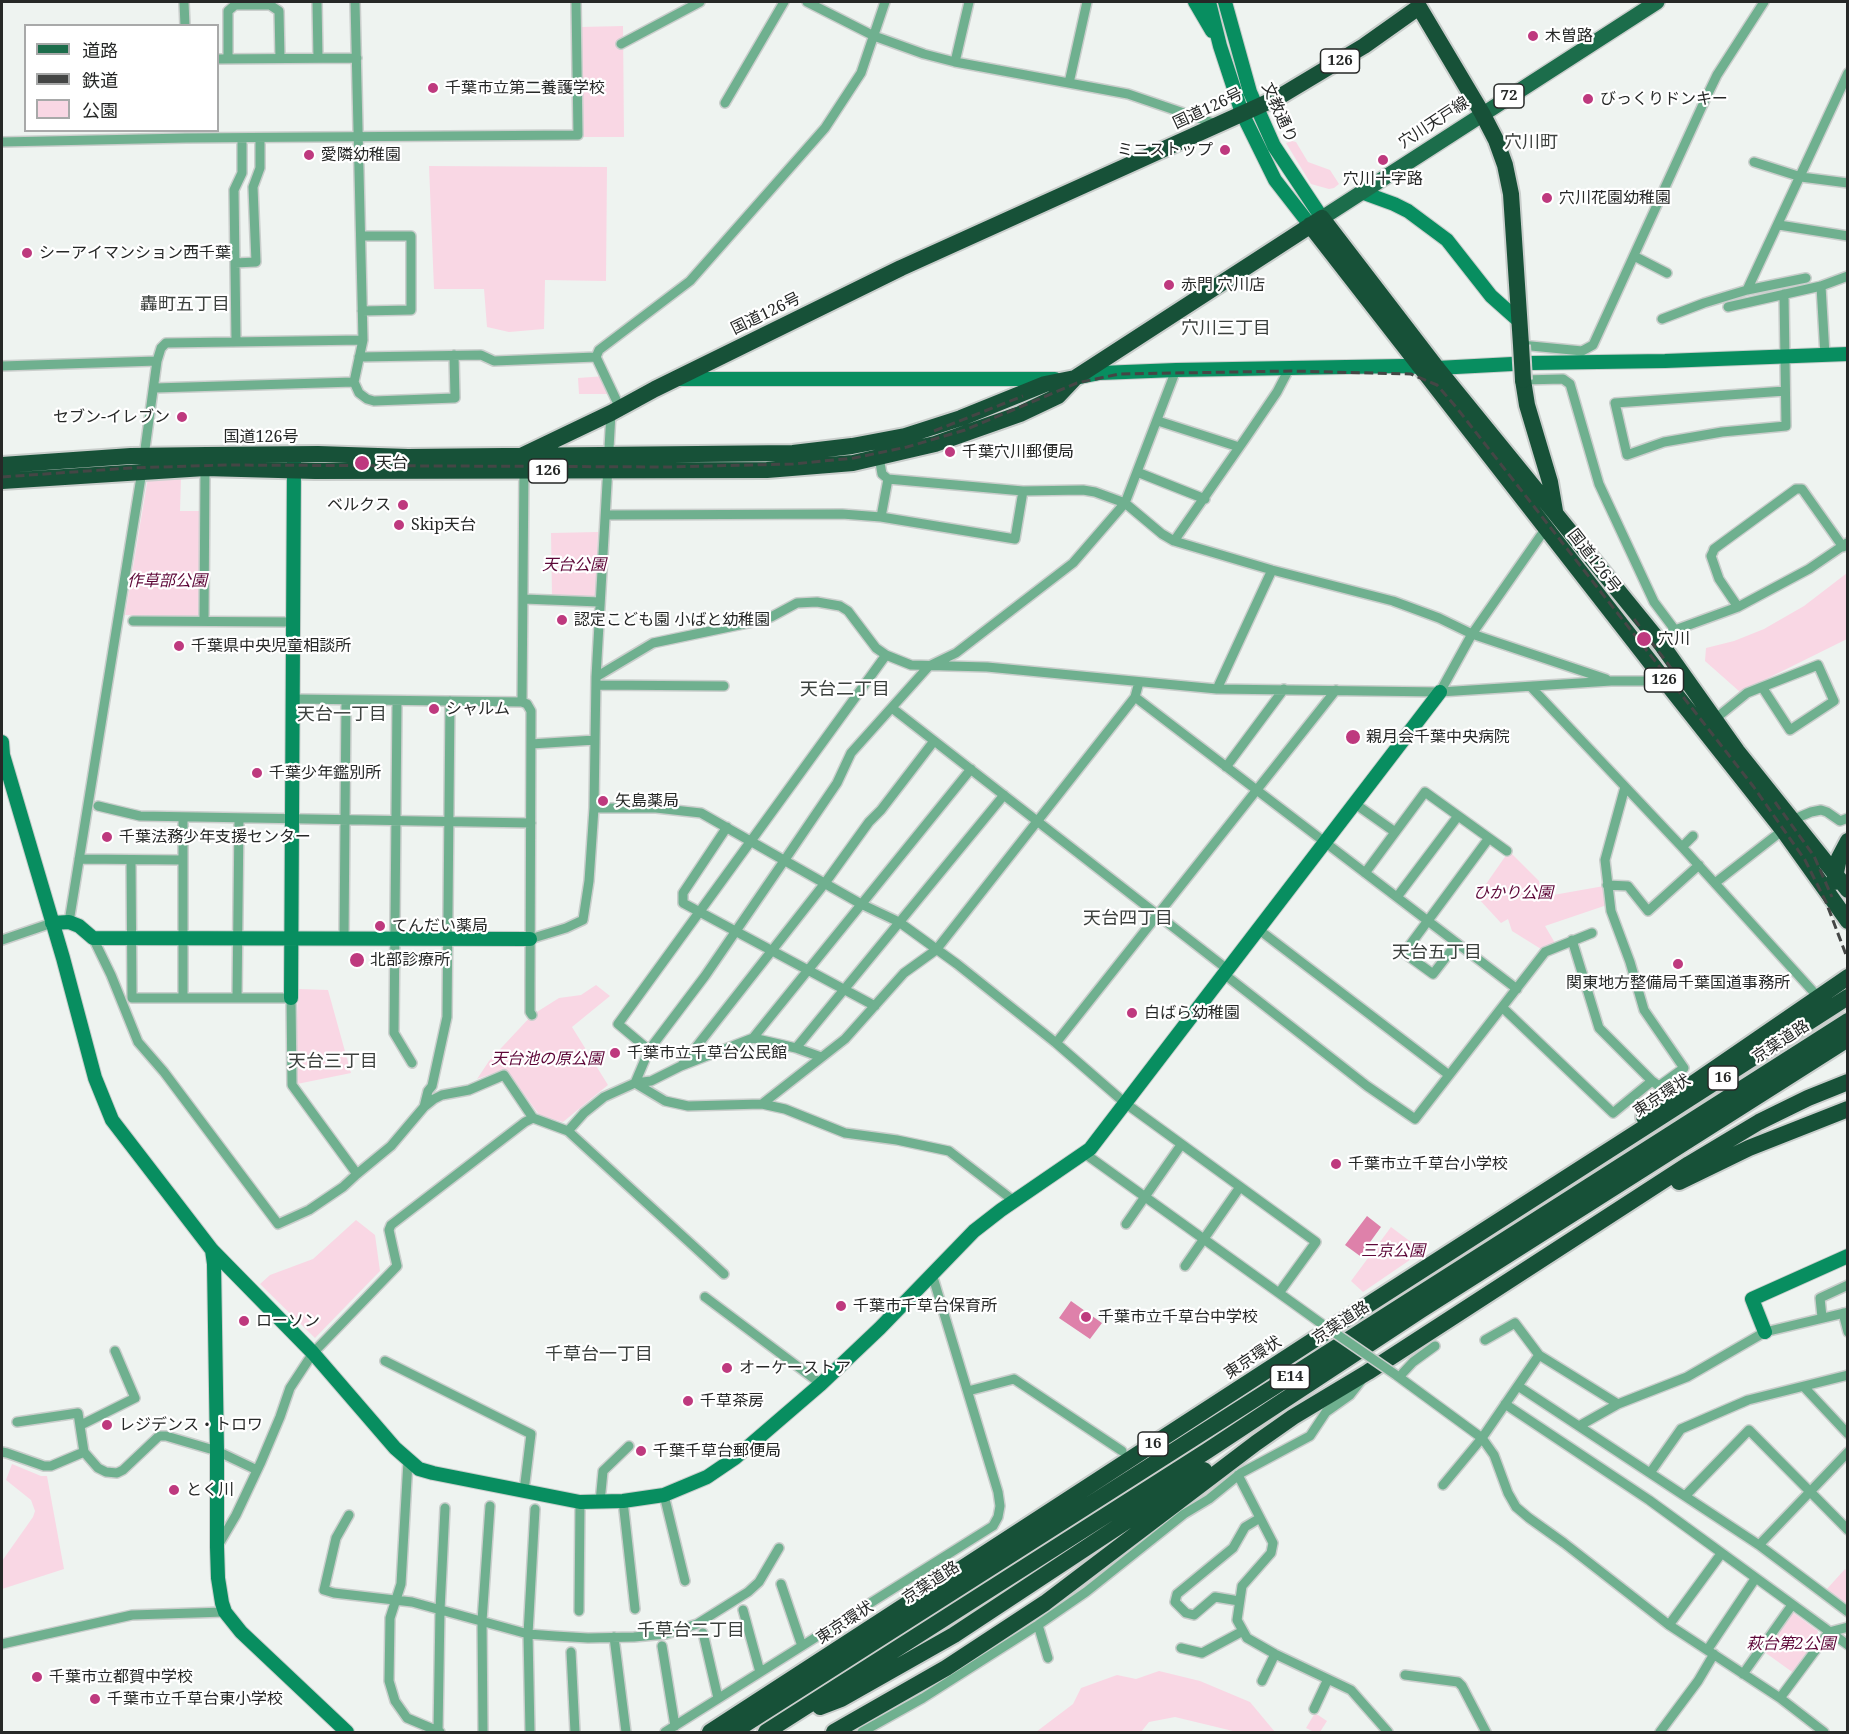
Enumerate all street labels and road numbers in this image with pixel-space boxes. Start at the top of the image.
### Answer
road number: 126 [1320,49,1360,73]
street label: 文教通り [1257,80,1301,146]
street label: 国道126号 [1170,84,1246,134]
road number: 72 [1494,84,1524,108]
street label: 穴川天戸線 [1395,93,1473,153]
street label: 国道126号 [728,289,804,339]
street label: 国道126号 [224,427,298,447]
road number: 126 [528,459,568,483]
street label: 国道126号 [1563,526,1625,596]
road number: 126 [1644,668,1684,692]
street label: 京葉道路 [1749,1017,1813,1067]
road number: 16 [1708,1066,1738,1090]
street label: 東京環状 [1630,1071,1694,1121]
street label: 京葉道路 [1309,1298,1373,1348]
street label: 東京環状 [1221,1333,1285,1383]
road number: E14 [1270,1365,1310,1389]
road number: 16 [1138,1432,1168,1456]
street label: 京葉道路 [899,1558,963,1608]
street label: 東京環状 [813,1598,877,1648]

